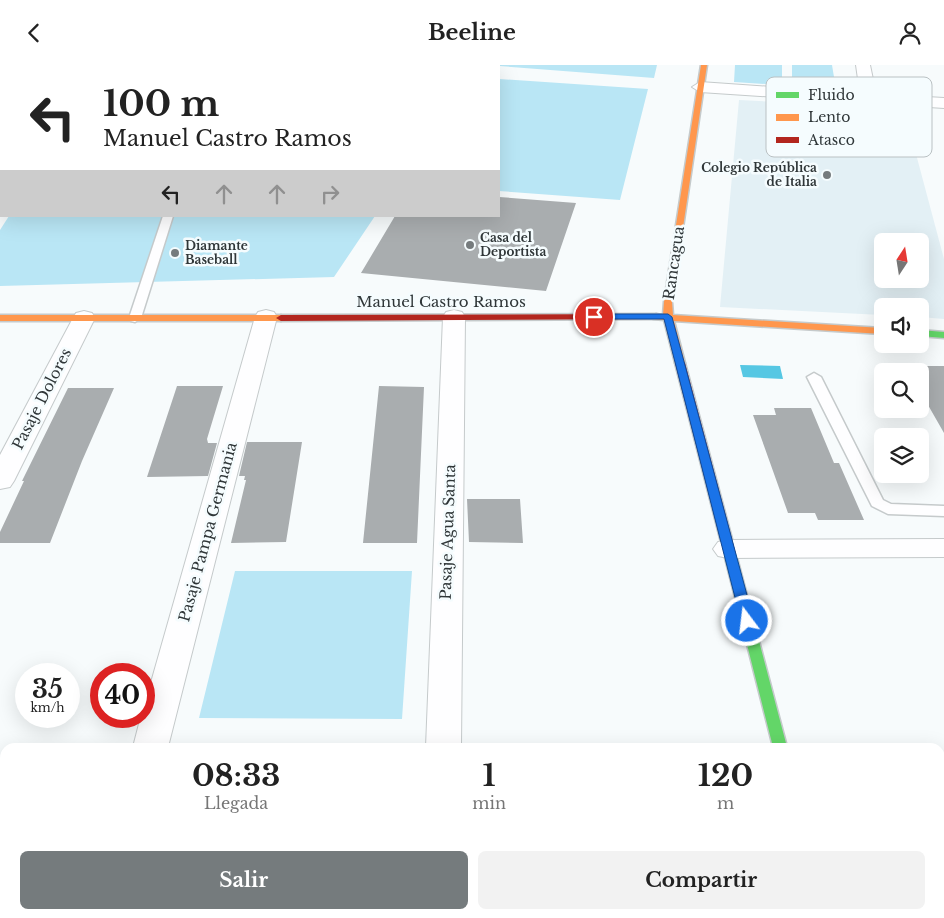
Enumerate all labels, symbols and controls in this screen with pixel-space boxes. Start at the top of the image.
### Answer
icon: back [20,19,48,47]
text: Beeline [428,19,516,46]
icon: person [896,19,924,47]
legend [766,77,932,157]
text: 100 m [103,82,219,125]
icon: left [20,85,85,150]
text: Fluido [808,86,855,104]
text: Lento [808,108,850,126]
text: Manuel Castro Ramos [103,125,352,152]
text: Atasco [807,131,855,149]
place label: Colegio República de Italia [701,160,817,189]
marker: Colegio República de Italia [821,169,833,181]
icon: left [157,180,185,208]
icon: ahead [210,180,238,208]
icon: ahead [263,180,291,208]
icon: right [316,180,344,208]
street label: Rancagua [659,224,688,301]
place label: Casa del Deportista [480,230,546,259]
north arrow [874,233,929,287]
map controls [874,233,929,483]
place label: Diamante Baseball [185,238,248,267]
marker: Casa del Deportista [464,239,476,251]
marker: Diamante Baseball [169,247,181,259]
street label: Manuel Castro Ramos [356,292,526,311]
pin [573,296,615,338]
button: sound [874,298,929,353]
icon: arrive [580,303,608,331]
street label: Pasaje Dolores [8,345,75,453]
button: search [874,363,929,418]
button: layers [874,428,929,483]
street label: Pasaje Pampa Germania [174,439,241,624]
street label: Pasaje Agua Santa [436,463,459,600]
position arrow [720,594,772,646]
speed limit sign: 40 [90,663,155,728]
text: 35 [32,674,63,705]
text: km/h [30,700,65,715]
text: 08:33 [192,757,280,794]
text: 1 [483,757,496,794]
text: 120 [698,757,753,794]
text: Llegada [204,793,268,813]
text: min [472,793,506,813]
text: m [717,793,734,813]
button: Salir [20,851,468,909]
button: Compartir [478,851,925,909]

